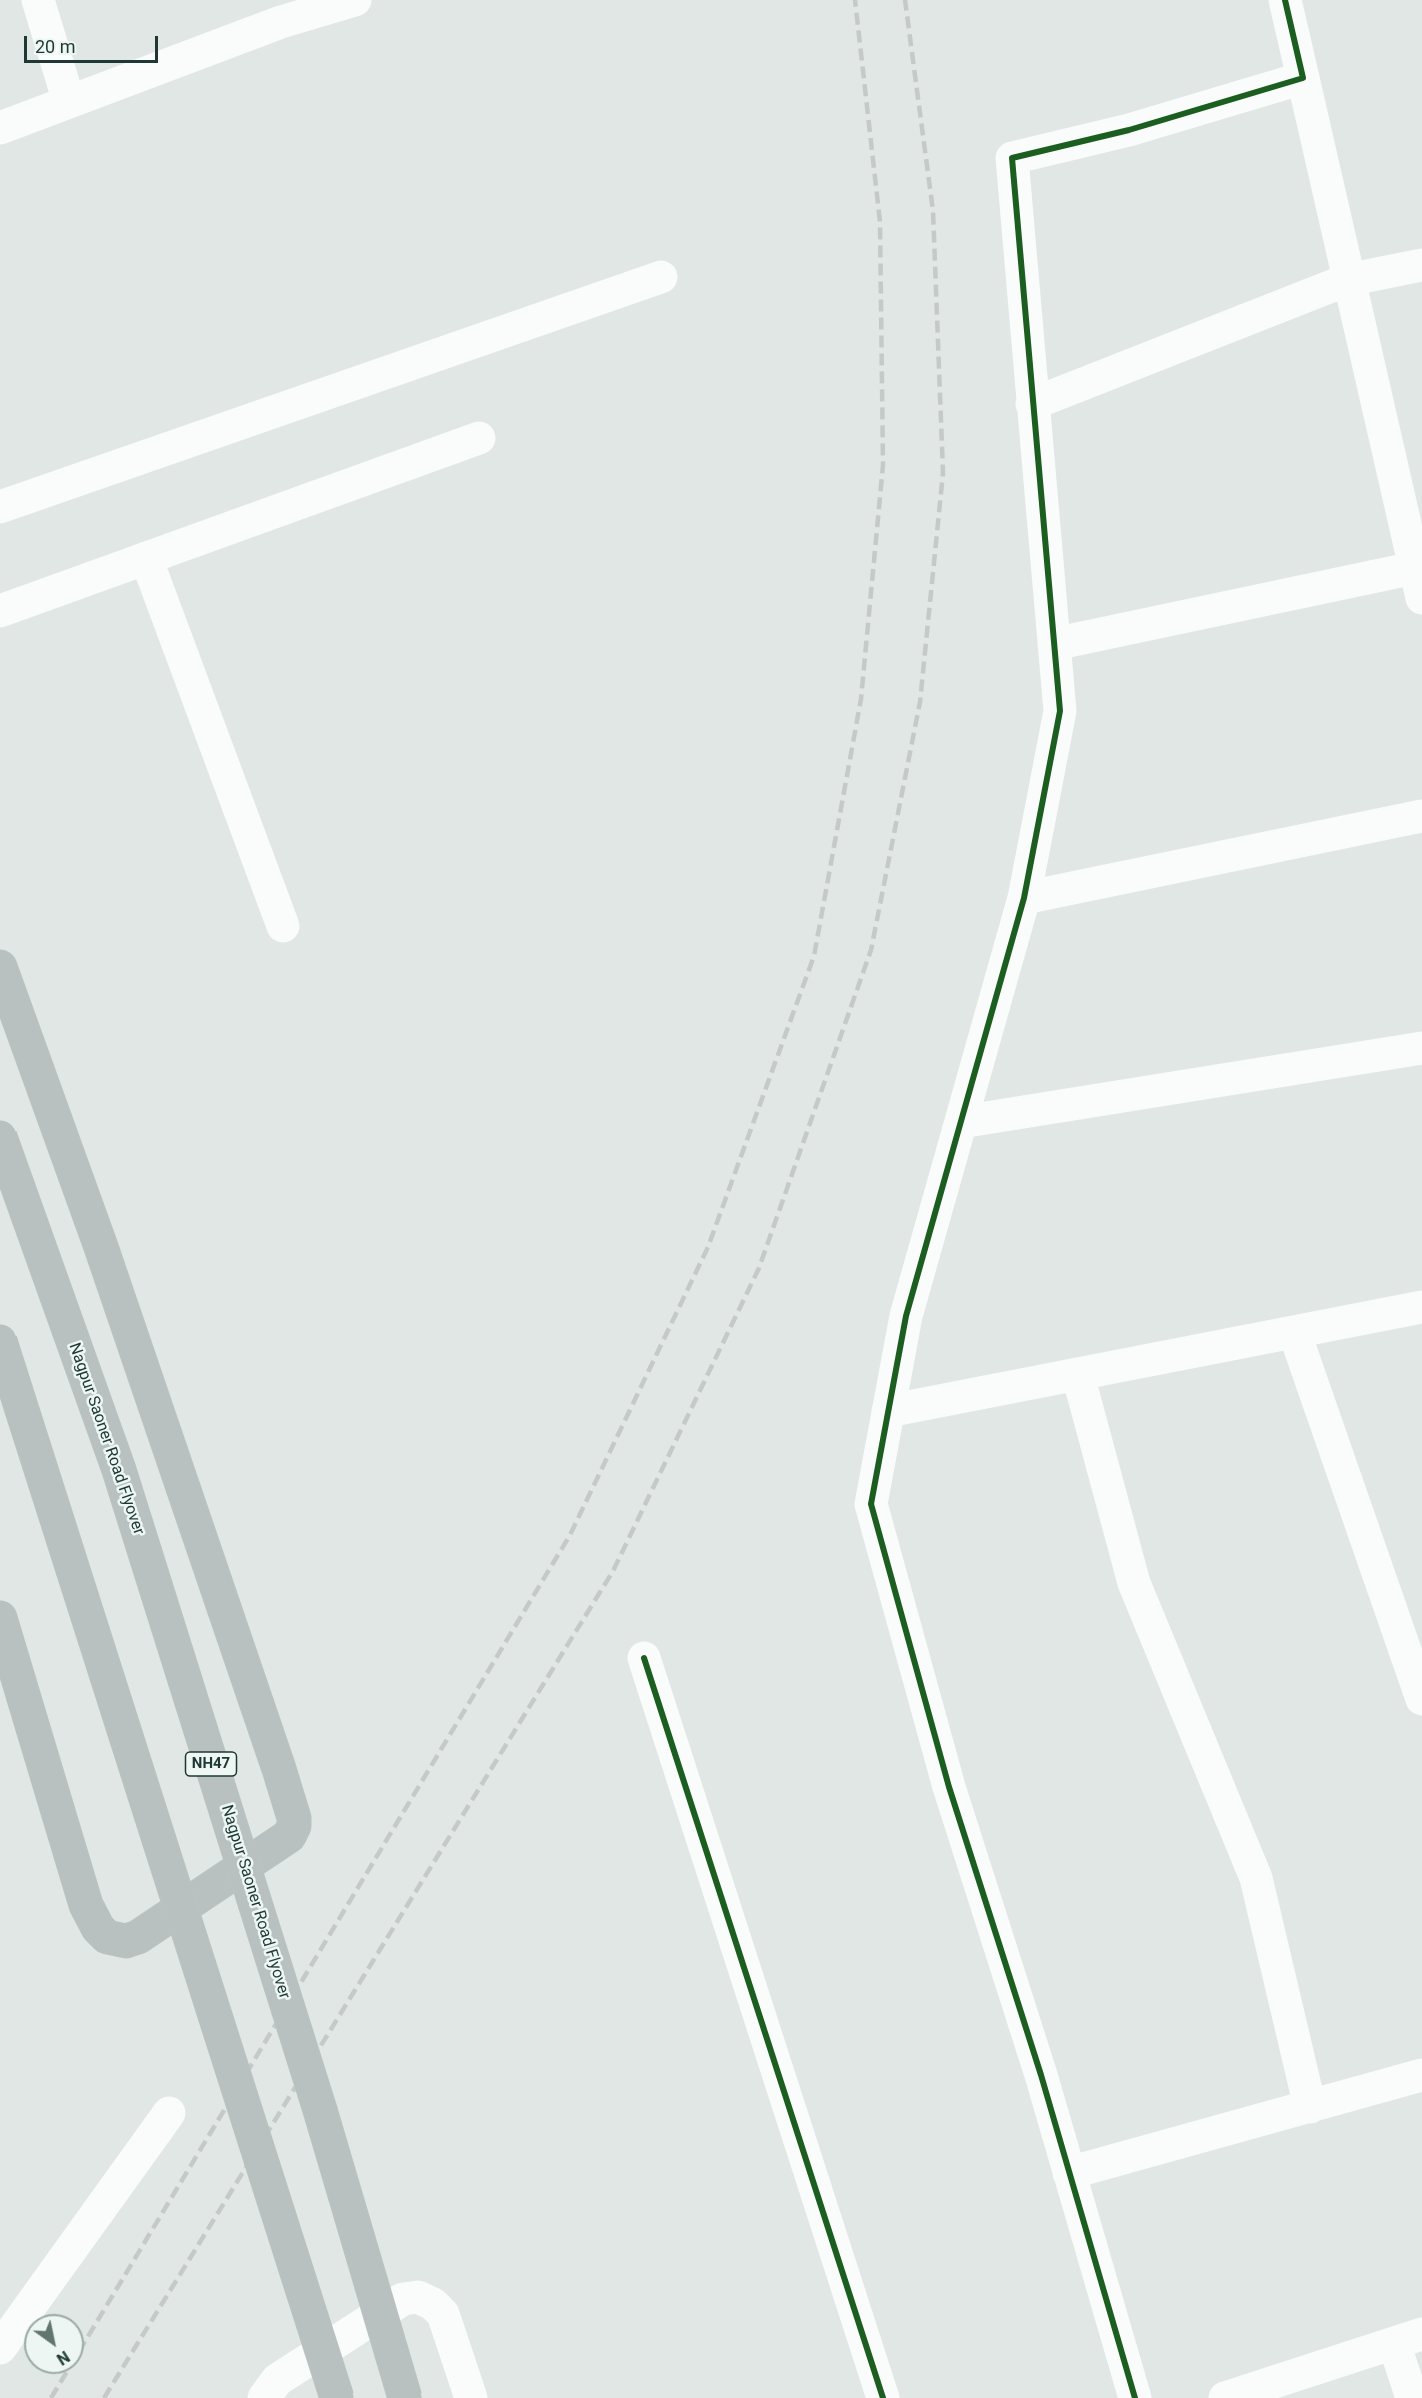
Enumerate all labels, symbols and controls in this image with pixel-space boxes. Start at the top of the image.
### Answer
scale bar [27,24,160,62]
text: 20 m [35,36,75,57]
street label: Nagpur Saoner Road Flyover [64,1340,148,1538]
road number: NH47 [186,1752,236,1776]
street label: Nagpur Saoner Road Flyover [216,1803,294,2001]
north arrow [24,2314,84,2374]
text: N [53,2347,73,2369]

